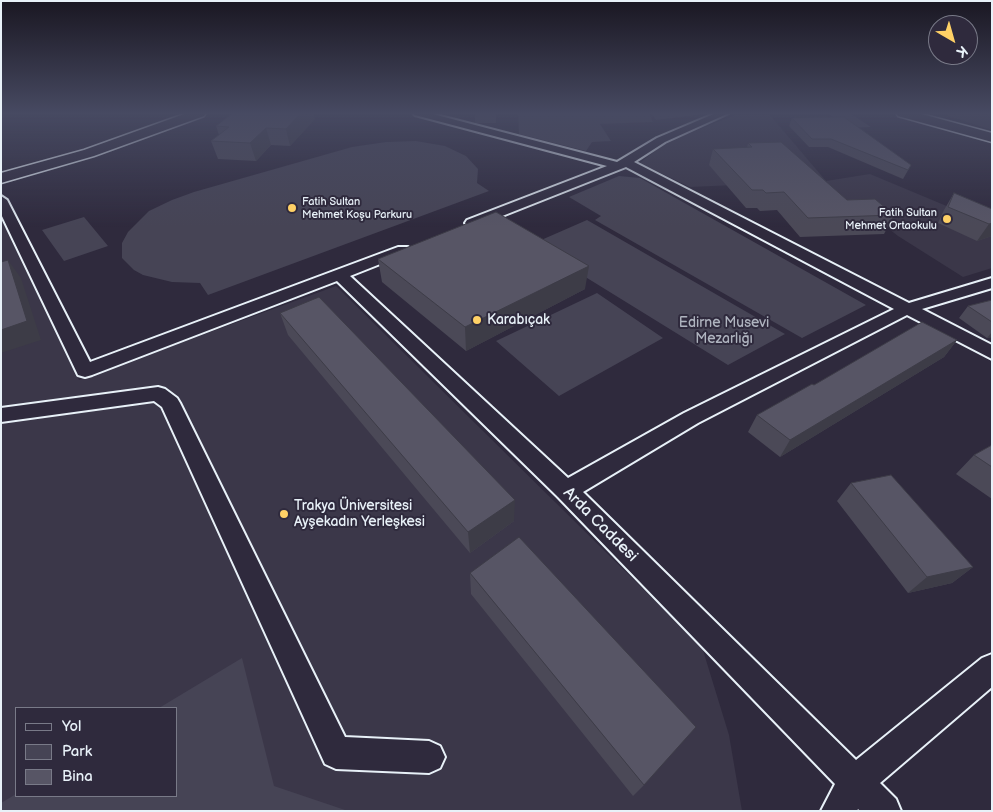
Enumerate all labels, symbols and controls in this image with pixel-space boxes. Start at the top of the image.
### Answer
north arrow [928,15,978,65]
text: K [953,42,971,61]
place label: Fatih Sultan Mehmet Koşu Parkuru [302,195,412,221]
marker: Fatih Sultan Mehmet Koşu Parkuru [286,202,298,214]
place label: Fatih Sultan Mehmet Ortaokulu [845,206,937,232]
marker: Fatih Sultan Mehmet Ortaokulu [941,213,953,225]
place label: Karabıçak [487,312,550,328]
marker: Karabıçak [471,314,483,326]
park label: Edirne Musevi Mezarlığı [679,315,769,348]
street label: Arda Caddesi [559,484,641,566]
place label: Trakya Üniversitesi Ayşekadın Yerleşkesi [294,498,425,530]
marker: Trakya Üniversitesi Ayşekadın Yerleşkesi [278,508,290,520]
legend [15,707,178,797]
text: Yol [62,717,81,736]
text: Park [62,742,92,761]
text: Bina [62,767,93,786]

